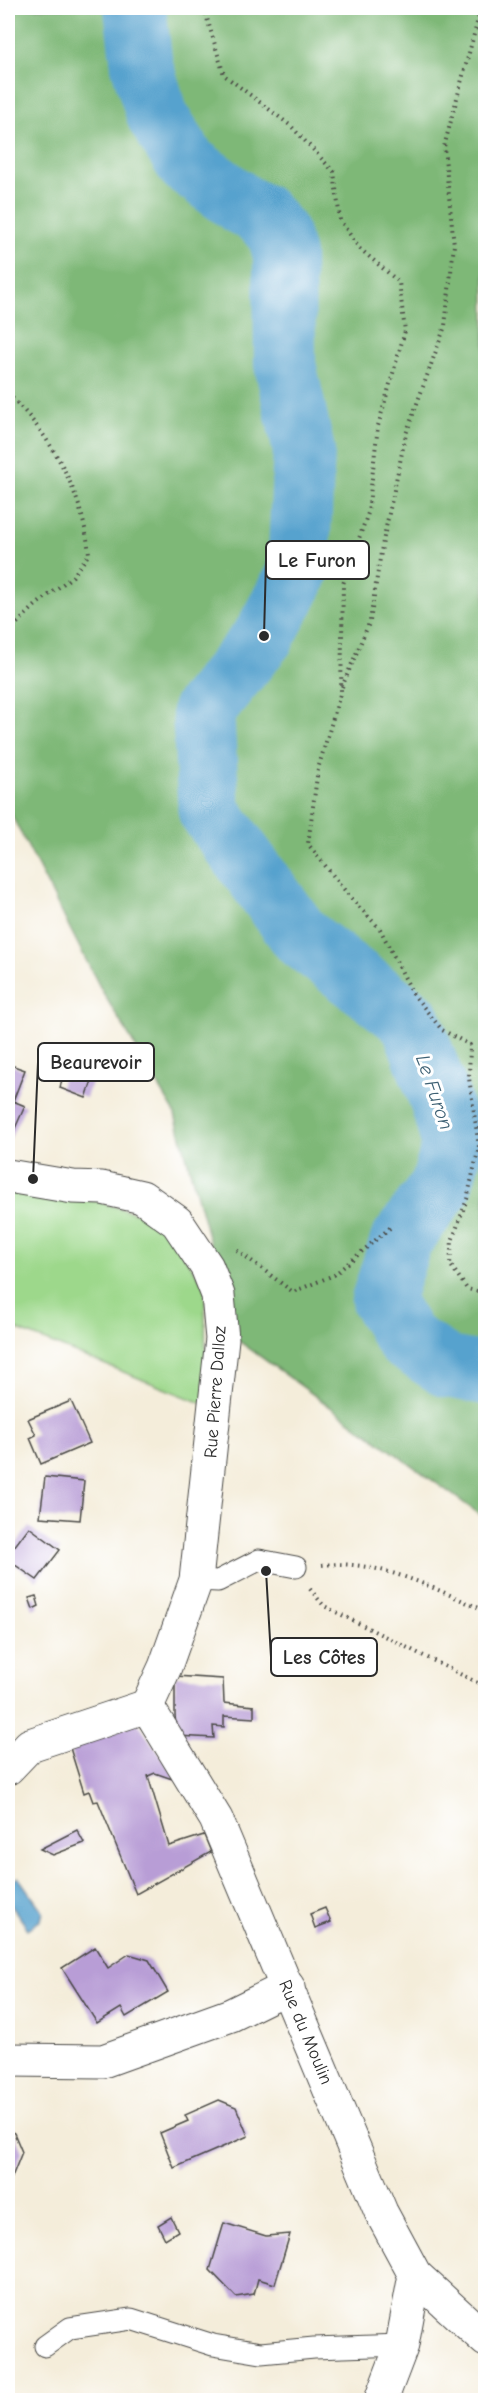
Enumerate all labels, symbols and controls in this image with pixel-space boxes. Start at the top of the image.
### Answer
callout: Le Furon [266,541,369,579]
text: Le Furon [278,549,356,572]
callout: Beaurevoir [38,1043,154,1081]
text: Beaurevoir [50,1051,142,1074]
water label: Le Furon [411,1052,458,1133]
street label: Rue Pierre Dalloz [200,1325,231,1459]
callout: Les Côtes [271,1638,377,1676]
text: Les Côtes [283,1646,365,1669]
street label: Rue du Moulin [274,1977,337,2088]

